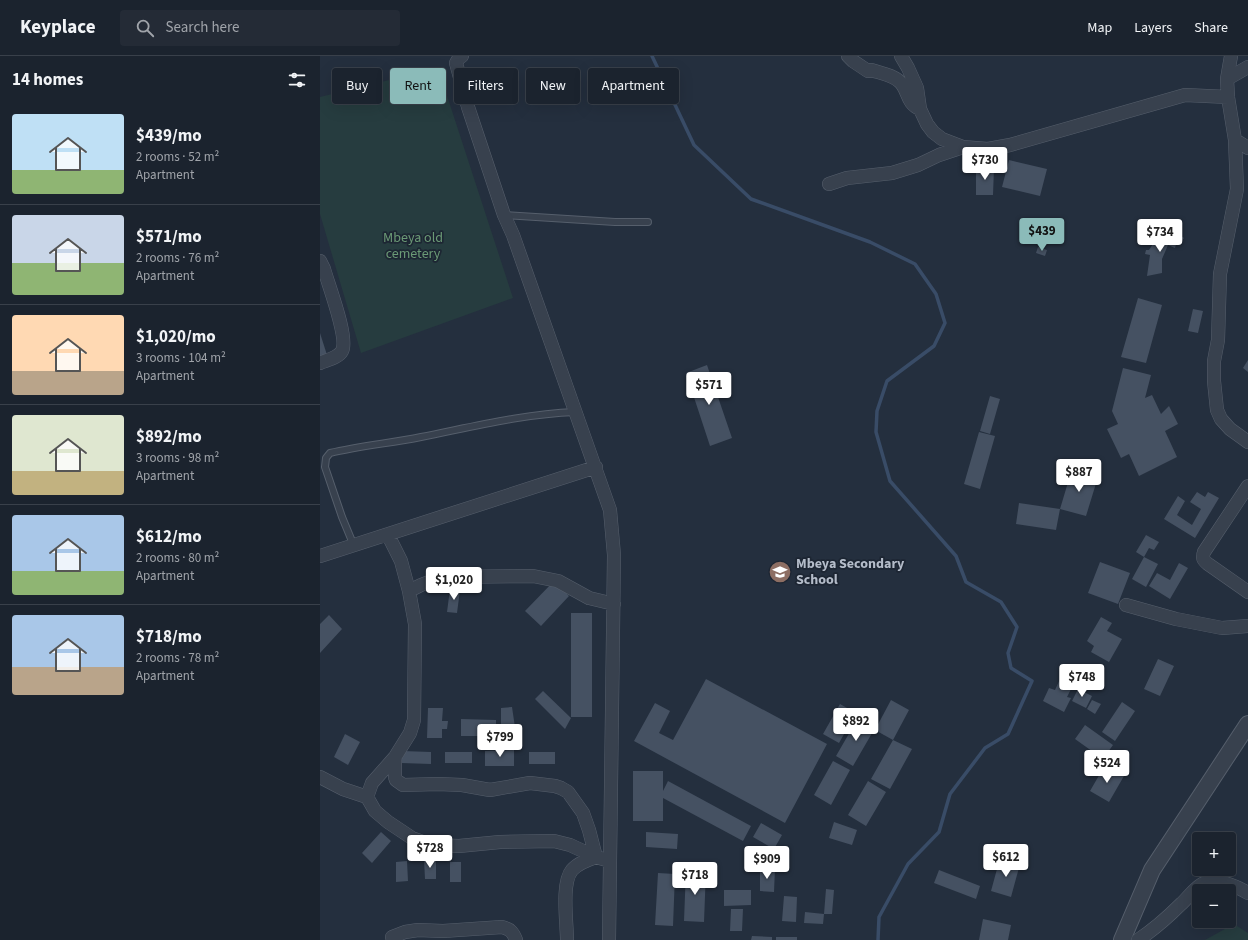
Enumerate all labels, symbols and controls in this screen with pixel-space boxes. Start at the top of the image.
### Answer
search box [120,10,400,46]
text: Keyplace [20,14,96,41]
icon: search [134,17,156,39]
text: Search here [166,17,240,38]
text: Map [1087,18,1112,38]
text: Layers [1134,18,1172,38]
text: Share [1194,18,1228,38]
text: 14 homes [12,68,83,92]
chip: Buy [332,68,382,104]
chip: Rent [390,68,446,104]
chip: Filters [454,68,518,104]
chip: New [526,68,580,104]
chip: Apartment [588,68,679,104]
icon: filters [286,69,308,91]
text: $439/mo [136,124,202,148]
icon: home [44,130,92,178]
pin: $730 [961,147,1009,181]
text: 2 rooms · 52 m² [136,148,219,166]
text: $730 [971,151,999,169]
text: Apartment [136,166,194,184]
pin: $439 [1018,218,1066,252]
pin: $734 [1136,219,1184,253]
text: $439 [1028,222,1056,240]
text: $734 [1146,223,1174,241]
text: $571/mo [136,225,202,249]
park label: Mbeya old cemetery [383,228,443,264]
icon: home [44,231,92,279]
text: 2 rooms · 76 m² [136,249,219,267]
text: Apartment [136,267,194,285]
text: $1,020/mo [136,325,216,349]
icon: home [44,331,92,379]
text: 3 rooms · 104 m² [136,349,226,367]
text: Apartment [136,367,194,385]
pin: $571 [685,372,733,406]
text: $571 [695,376,723,394]
text: $892/mo [136,425,202,449]
icon: home [44,431,92,479]
text: 3 rooms · 98 m² [136,449,219,467]
pin: $887 [1055,459,1103,493]
text: $887 [1065,463,1093,481]
text: Apartment [136,467,194,485]
text: $612/mo [136,525,202,549]
icon: home [44,531,92,579]
text: 2 rooms · 80 m² [136,549,219,567]
place label: Mbeya Secondary School [796,554,905,590]
school or university icon: Mbeya Secondary School [767,559,793,585]
text: Apartment [136,567,194,585]
pin: $1,020 [421,567,487,601]
text: $1,020 [435,571,473,589]
text: $718/mo [136,625,202,649]
icon: home [44,631,92,679]
text: 2 rooms · 78 m² [136,649,219,667]
pin: $748 [1058,664,1106,698]
text: Apartment [136,667,194,685]
text: $748 [1068,668,1096,686]
pin: $892 [832,708,880,742]
text: $892 [842,712,870,730]
pin: $799 [476,724,524,758]
text: $799 [486,728,514,746]
pin: $524 [1083,750,1131,784]
text: $524 [1093,754,1121,772]
map controls [1192,832,1236,928]
button: + [1192,832,1236,876]
pin: $728 [406,835,454,869]
text: $728 [416,839,444,857]
pin: $612 [982,844,1030,878]
pin: $909 [743,846,791,880]
text: $612 [992,848,1020,866]
text: $909 [753,850,781,868]
pin: $718 [671,862,719,896]
text: $718 [681,866,709,884]
button: − [1192,884,1236,928]

